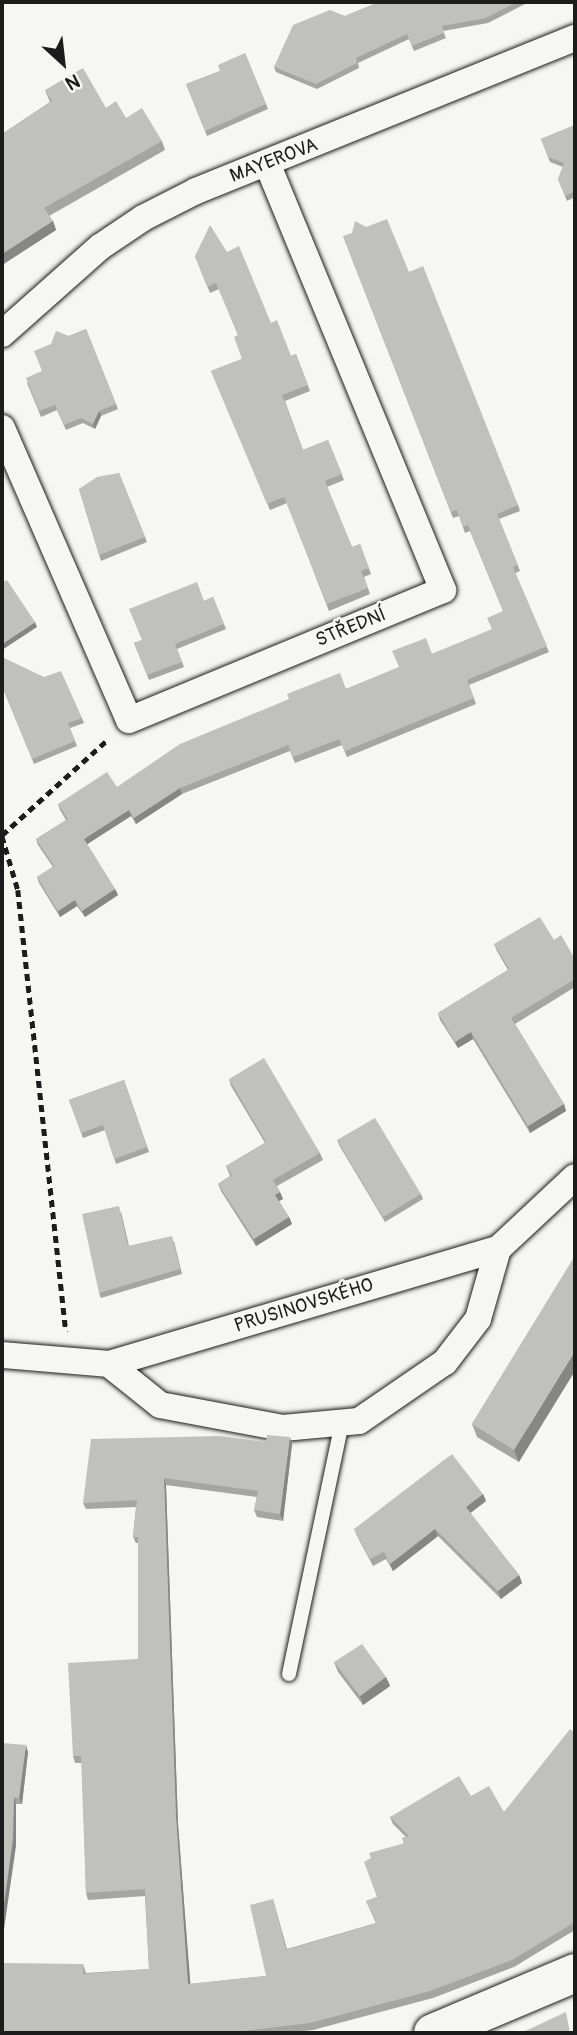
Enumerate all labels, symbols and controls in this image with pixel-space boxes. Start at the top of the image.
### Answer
north arrow [28,28,98,98]
text: N [61,68,84,95]
street label: MAYEROVA [227,134,321,188]
street label: STŘEDNÍ [313,604,389,652]
street label: PRUSINOVSKÉHO [232,1274,376,1338]

